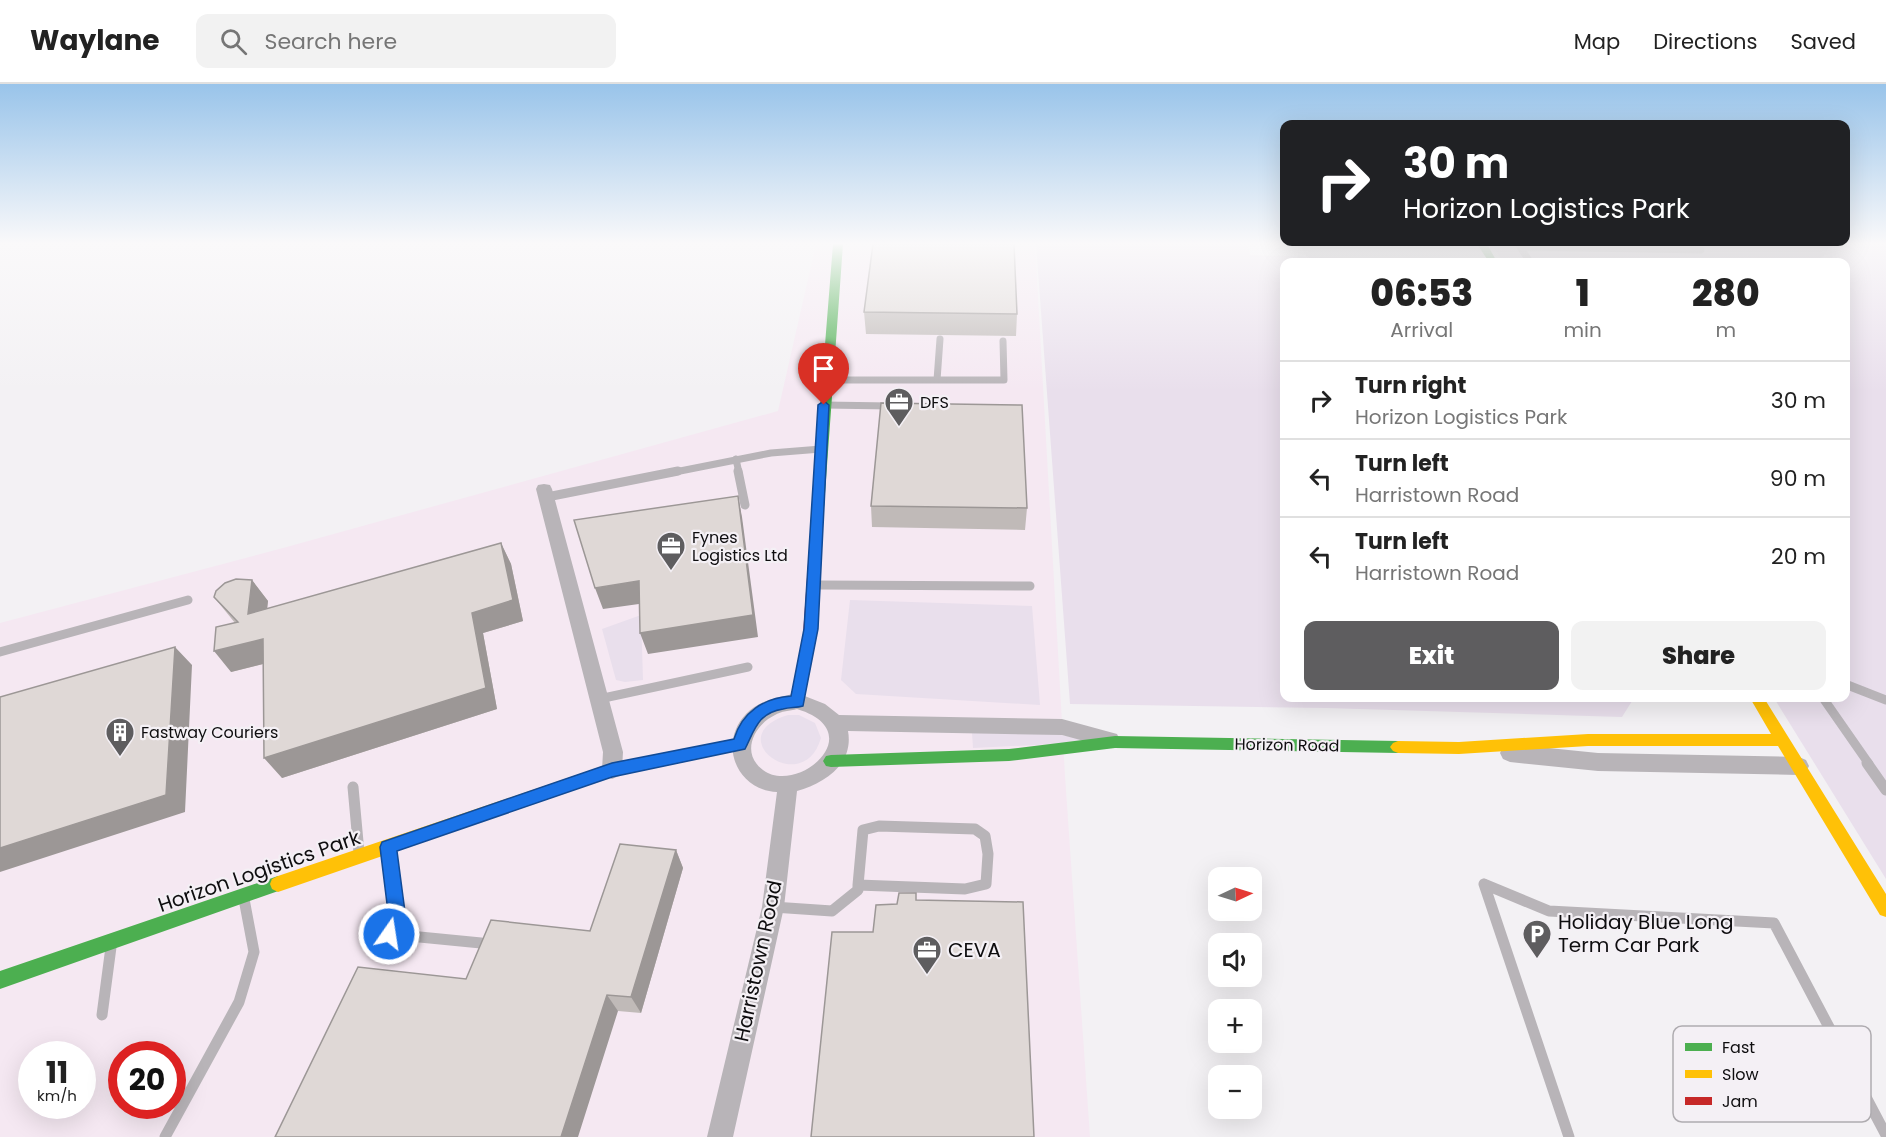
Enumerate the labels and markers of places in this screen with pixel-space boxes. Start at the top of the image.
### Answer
pin [798,343,849,405]
office icon: DFS [883,386,915,428]
place label: DFS [920,391,949,414]
place label: Fynes Logistics Ltd [692,526,788,567]
office icon: Fynes Logistics Ltd [655,530,687,572]
building icon: Fastway Couriers [104,716,136,758]
place label: Fastway Couriers [141,721,278,744]
place label: Holiday Blue Long Term Car Park [1558,908,1734,959]
parking icon: Holiday Blue Long Term Car Park [1521,918,1553,960]
office icon: CEVA [911,934,943,976]
place label: CEVA [948,936,1001,964]

